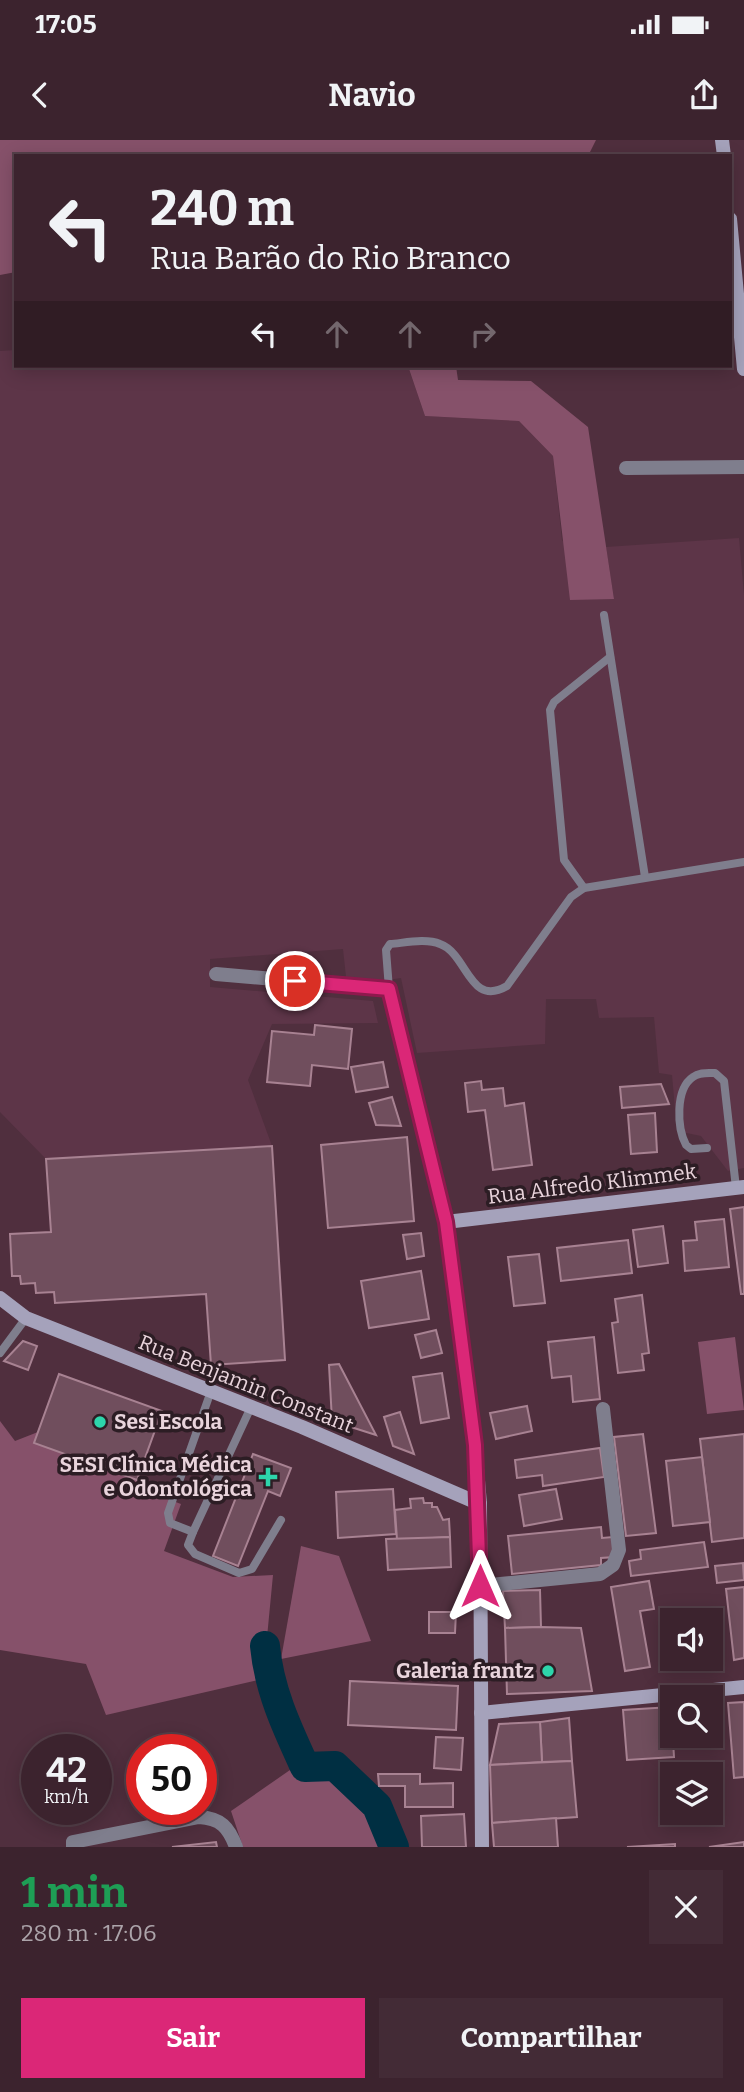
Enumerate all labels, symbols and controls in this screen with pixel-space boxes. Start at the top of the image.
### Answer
text: 17:05 [35,9,97,40]
icon: back [21,76,59,114]
text: Navio [328,76,416,114]
icon: share [685,76,723,114]
text: 240 m [150,179,294,238]
icon: left [35,182,126,273]
text: Rua Barão do Rio Branco [150,239,511,277]
icon: left [245,315,283,353]
icon: ahead [318,315,356,353]
icon: ahead [391,315,429,353]
icon: right [464,315,502,353]
pin [265,951,325,1011]
icon: arrive [276,962,314,1000]
street label: Rua Alfredo Klimmek [486,1158,698,1210]
street label: Rua Benjamin Constant [135,1329,358,1439]
place label: Sesi Escola [114,1409,223,1435]
marker: Sesi Escola [92,1414,108,1430]
place label: SESI Clínica Médica e Odontológica [59,1452,252,1502]
marker: SESI Clínica Médica e Odontológica [258,1467,278,1487]
position arrow [443,1549,517,1623]
map controls [660,1608,723,1825]
button: sound [660,1608,723,1671]
place label: Galeria frantz [396,1658,534,1684]
marker: Galeria frantz [540,1663,556,1679]
button: search [660,1685,723,1748]
speed limit sign: 50 [126,1734,217,1825]
text: 42 [46,1749,87,1791]
button: layers [660,1762,723,1825]
text: km/h [44,1786,89,1808]
text: 1 min [21,1868,127,1918]
button: close [649,1870,723,1944]
text: 280 m · 17:06 [21,1919,156,1947]
button: Sair [21,1998,365,2078]
button: Compartilhar [379,1998,723,2078]

